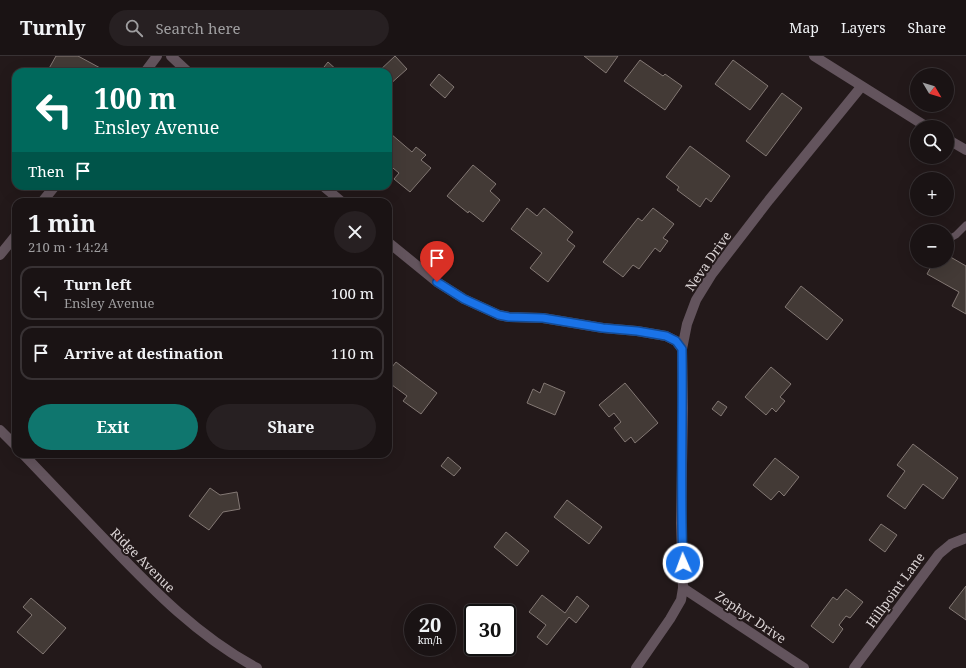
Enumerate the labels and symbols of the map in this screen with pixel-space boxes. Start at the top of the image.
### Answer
north arrow [910,68,954,112]
street label: Neva Drive [681,227,735,295]
pin [420,241,454,282]
street label: Ridge Avenue [107,524,179,596]
position arrow [662,542,704,584]
street label: Hillpoint Lane [861,549,929,631]
street label: Zephyr Drive [712,587,790,647]
speed limit sign: 30 [464,604,516,656]

